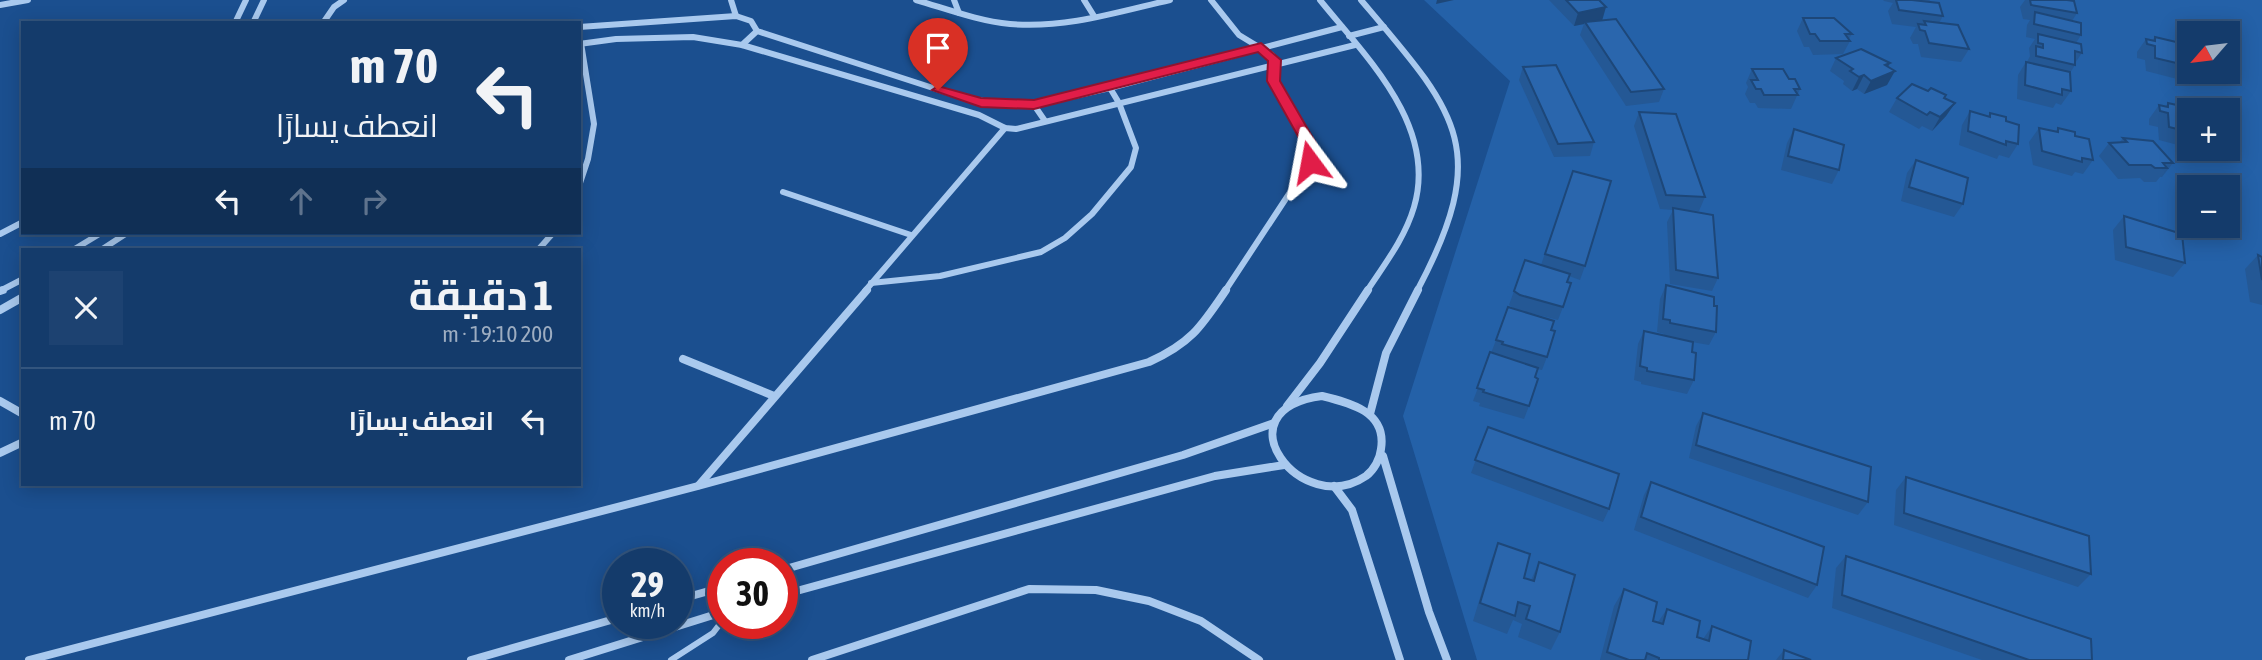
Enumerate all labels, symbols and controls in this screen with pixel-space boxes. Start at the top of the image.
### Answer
pin [908,18,968,90]
north arrow [2177,21,2240,84]
map controls [2177,21,2240,238]
icon: arrive [919,29,957,67]
text: 70 m [350,37,438,93]
icon: left [462,49,553,140]
button: + [2177,98,2240,161]
text: انعطف يسارًا [276,107,438,144]
position arrow [1273,125,1347,199]
button: − [2177,175,2240,238]
icon: left [209,182,247,220]
icon: ahead [282,182,320,220]
icon: right [355,182,393,220]
button: close [49,271,123,345]
text: 1 دقيقة [409,271,553,319]
text: 200 m · 19:10 [442,321,553,347]
icon: left [515,402,553,440]
text: 70 m [49,406,96,436]
text: انعطف يسارًا [349,406,494,436]
speed limit sign: 30 [707,548,798,639]
text: 29 [631,564,664,604]
text: km/h [630,600,665,621]

